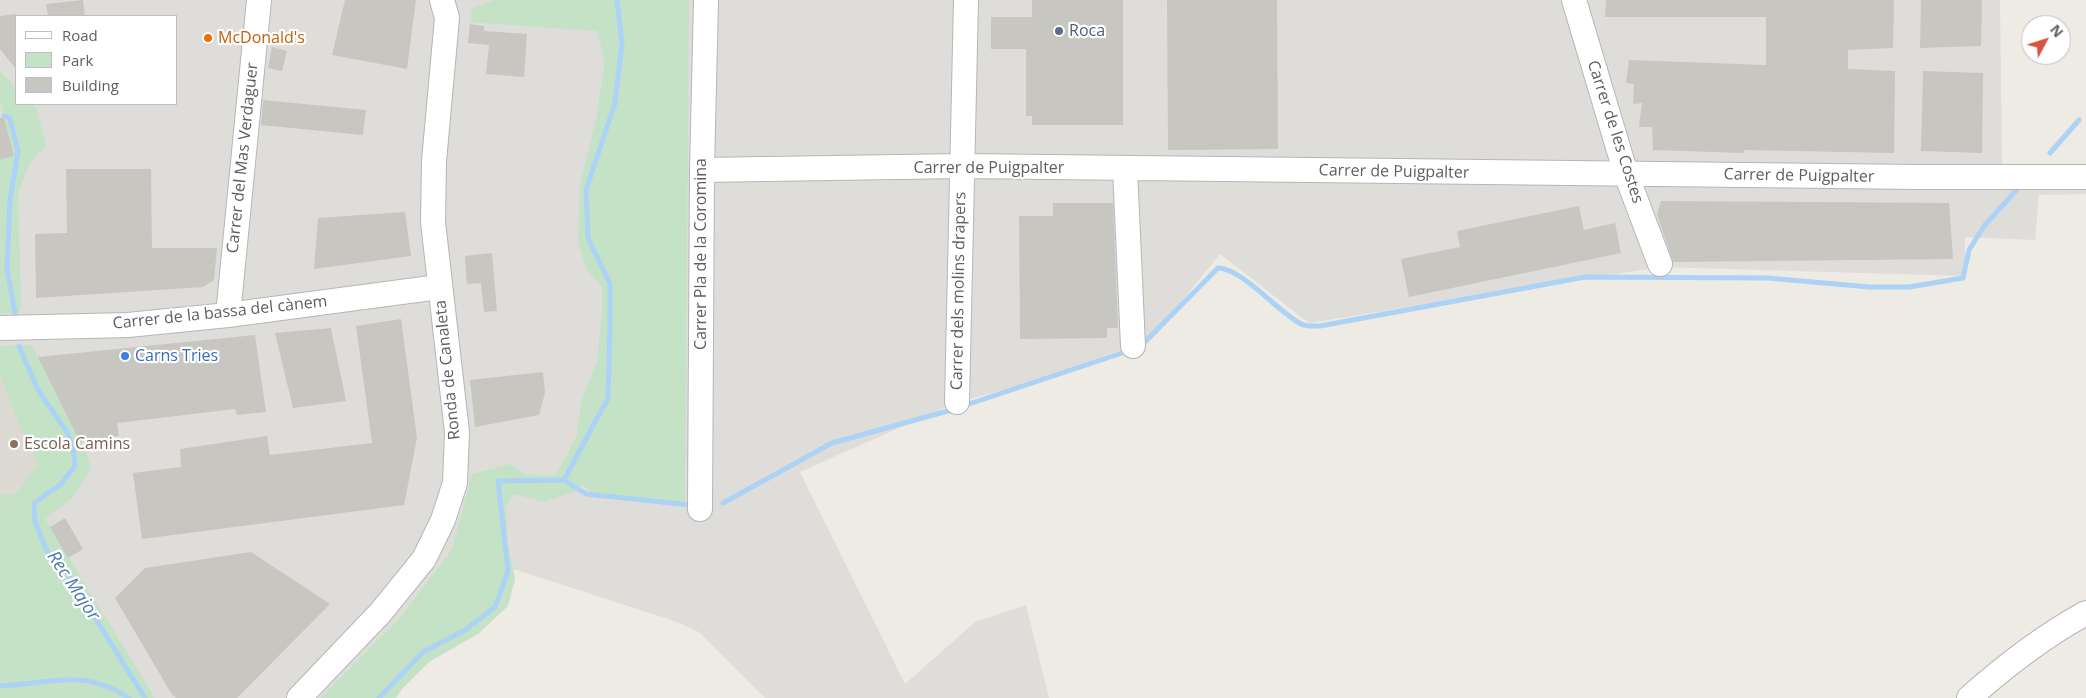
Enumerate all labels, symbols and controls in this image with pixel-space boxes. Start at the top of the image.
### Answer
legend [15,15,178,105]
north arrow [2021,15,2071,65]
text: N [2046,20,2068,41]
place label: Roca [1069,21,1105,41]
text: Road [62,25,98,45]
marker: Roca [1053,25,1065,37]
place label: McDonald's [218,28,305,48]
marker: McDonald's [202,32,214,44]
text: Park [62,50,93,70]
street label: Carrer de les Costes [1583,58,1647,206]
street label: Carrer del Mas Verdaguer [223,62,263,254]
text: Building [62,75,119,95]
street label: Carrer Pla de la Coromina [691,158,711,350]
street label: Carrer de Puigpalter [914,158,1064,178]
street label: Carrer de Puigpalter [1318,161,1470,183]
street label: Carrer de Puigpalter [1723,165,1875,187]
street label: Carrer dels molins drapers [948,192,970,390]
street label: Carrer de la bassa del cànem [112,292,328,334]
street label: Ronda de Canaleta [431,299,465,441]
place label: Carns Tries [135,346,218,366]
marker: Carns Tries [119,350,131,362]
place label: Escola Camins [24,434,130,454]
marker: Escola Camins [8,438,20,450]
water label: Rec Major [42,547,104,625]

